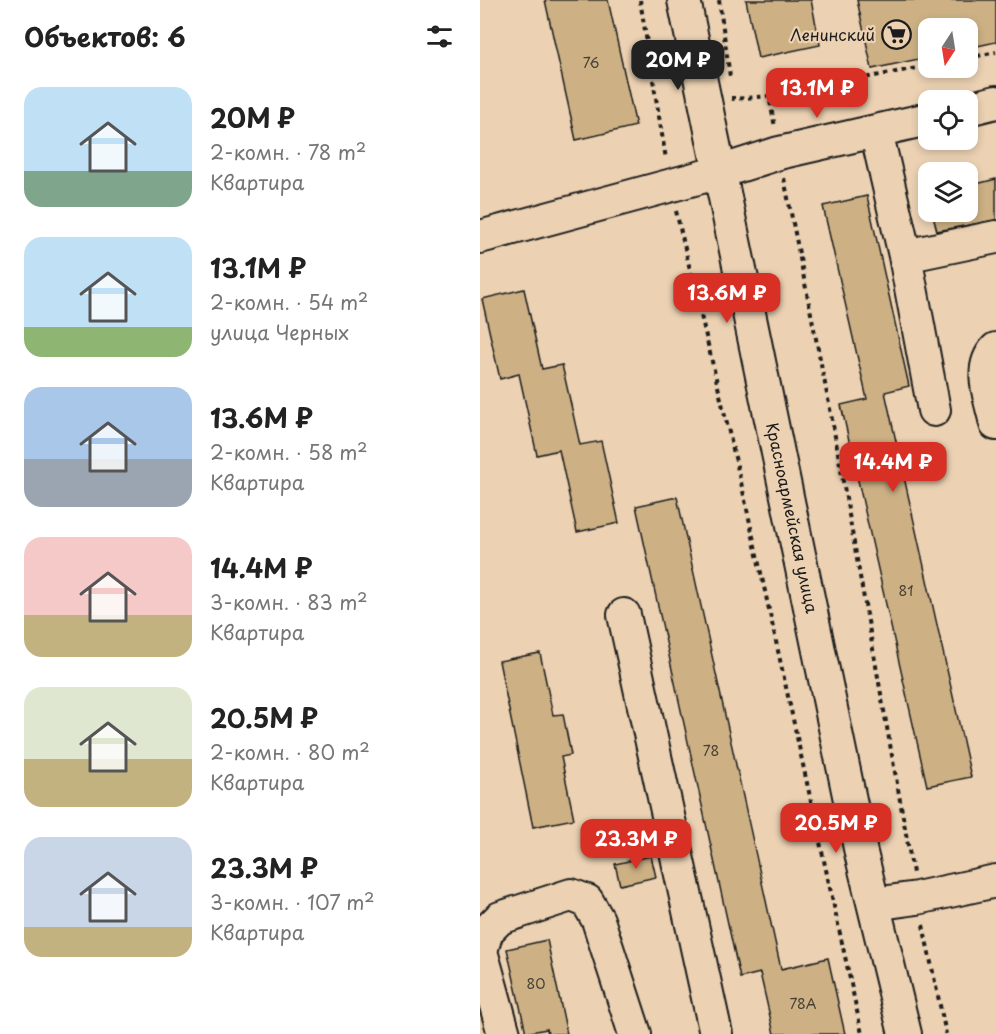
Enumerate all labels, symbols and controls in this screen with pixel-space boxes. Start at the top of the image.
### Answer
text: Объектов: 6 [24,17,186,56]
north arrow [918,18,978,78]
map controls [918,18,978,222]
supermarket icon: Ленинский [880,19,912,51]
icon: filters [423,20,456,53]
place label: Ленинский [790,22,875,46]
pin: 20M ₽ [636,40,720,91]
text: 20M ₽ [645,44,711,74]
house number: 76 [583,52,600,73]
pin: 13.1M ₽ [762,68,872,119]
text: 13.1M ₽ [780,72,854,102]
button: locate [918,90,978,150]
text: 20M ₽ [210,98,295,137]
icon: home [72,111,144,183]
text: 2-комн. · 78 m² [210,137,366,167]
button: layers [918,162,978,222]
text: Квартира [210,167,304,197]
text: 13.1M ₽ [210,248,306,287]
icon: home [72,261,144,333]
pin: 13.6M ₽ [672,273,782,324]
text: 13.6M ₽ [687,277,767,307]
text: 2-комн. · 54 m² [210,287,368,317]
text: улица Черных [210,317,349,347]
text: 13.6M ₽ [210,398,313,437]
icon: home [72,411,144,483]
street label: Красноармейская улица [761,420,825,615]
text: 2-комн. · 58 m² [210,437,368,467]
pin: 14.4M ₽ [838,442,948,493]
text: 14.4M ₽ [854,446,932,476]
text: Квартира [210,467,304,497]
text: 14.4M ₽ [210,548,312,587]
icon: home [72,561,144,633]
house number: 81 [899,580,913,601]
text: 3-комн. · 83 m² [210,587,368,617]
text: Квартира [210,617,304,647]
text: 20.5M ₽ [210,698,318,737]
icon: home [72,711,144,783]
text: 2-комн. · 80 m² [210,737,370,767]
house number: 78 [703,740,719,761]
text: Квартира [210,767,304,797]
pin: 20.5M ₽ [781,803,891,854]
text: 20.5M ₽ [794,807,878,837]
pin: 23.3M ₽ [581,819,691,870]
text: 23.3M ₽ [594,823,678,853]
text: 23.3M ₽ [210,848,318,887]
icon: home [72,861,144,933]
text: 3-комн. · 107 m² [210,887,375,917]
text: Квартира [210,917,304,947]
house number: 80 [527,973,545,994]
house number: 78А [789,993,817,1014]

